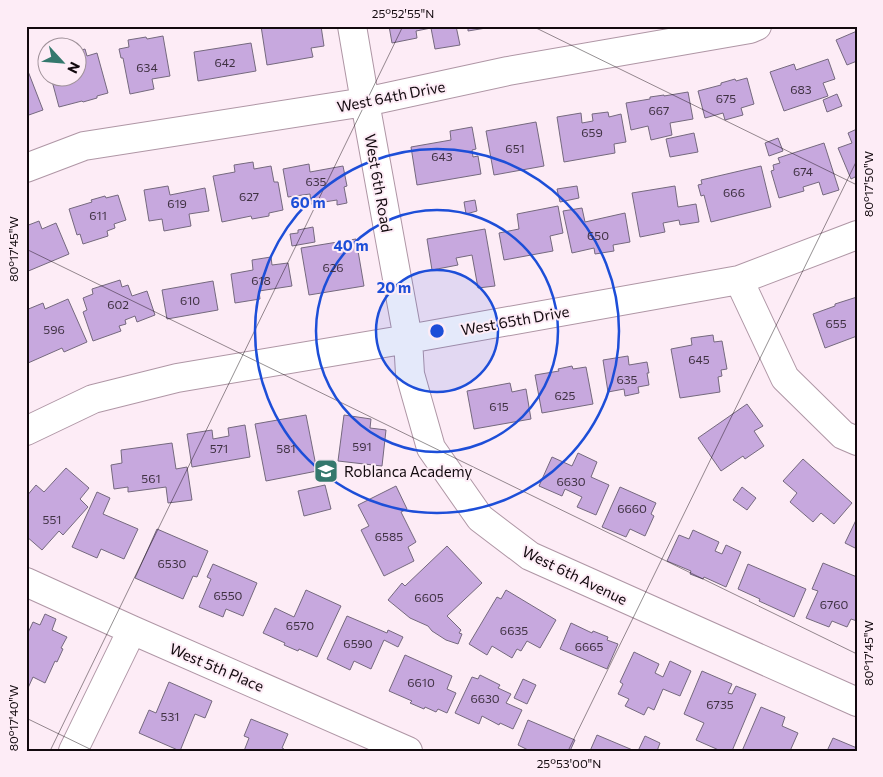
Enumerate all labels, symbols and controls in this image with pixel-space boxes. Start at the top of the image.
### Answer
text: 25°52'55"N [372,6,434,20]
north arrow [38,38,88,88]
house number: 642 [215,55,236,69]
text: N [64,59,84,76]
house number: 634 [136,60,158,74]
street label: West 64th Drive [335,77,447,115]
house number: 683 [790,82,812,96]
house number: 675 [716,91,736,105]
house number: 667 [649,103,669,117]
house number: 659 [581,125,603,139]
street label: West 6th Road [361,132,397,234]
house number: 651 [505,141,525,155]
house number: 643 [431,149,453,163]
text: 80°17'50"W [861,151,875,217]
house number: 674 [793,164,813,178]
house number: 635 [306,174,327,188]
house number: 666 [723,185,745,199]
house number: 627 [239,189,259,203]
text: 60 m [290,193,326,211]
house number: 619 [167,196,187,210]
house number: 611 [89,208,107,222]
text: 80°17'45"W [6,216,20,282]
house number: 650 [587,228,609,242]
text: 40 m [333,236,369,254]
house number: 626 [322,260,344,274]
house number: 618 [251,273,271,287]
text: 20 m [377,278,411,296]
house number: 610 [180,293,200,307]
house number: 602 [107,297,129,311]
street label: West 65th Drive [459,302,571,338]
house number: 655 [825,316,847,330]
house number: 596 [43,322,65,336]
centre of rings [428,322,446,340]
house number: 645 [688,352,710,366]
house number: 635 [617,372,638,386]
house number: 625 [555,388,575,402]
house number: 615 [489,399,509,413]
house number: 591 [352,439,372,453]
house number: 571 [210,441,228,455]
house number: 581 [276,441,296,455]
school or university icon: Roblanca Academy [313,458,339,484]
place label: Roblanca Academy [344,462,473,480]
house number: 561 [141,471,161,485]
house number: 6630 [556,474,586,488]
house number: 6660 [617,501,647,515]
house number: 551 [43,512,61,526]
house number: 6585 [375,529,403,543]
street label: West 6th Avenue [520,542,631,608]
house number: 6530 [158,556,187,570]
house number: 6550 [214,588,243,602]
house number: 6605 [414,590,444,604]
house number: 6760 [820,597,848,611]
house number: 6570 [286,618,314,632]
text: 80°17'45"W [861,620,875,686]
house number: 6635 [500,623,528,637]
house number: 6590 [343,636,373,650]
street label: West 5th Place [167,639,267,695]
house number: 6665 [575,639,603,653]
house number: 6610 [407,675,435,689]
text: 80°17'40"W [6,685,20,751]
house number: 6630 [470,691,500,705]
house number: 6735 [706,697,734,711]
house number: 531 [161,709,179,723]
text: 25°53'00"N [537,756,601,770]

